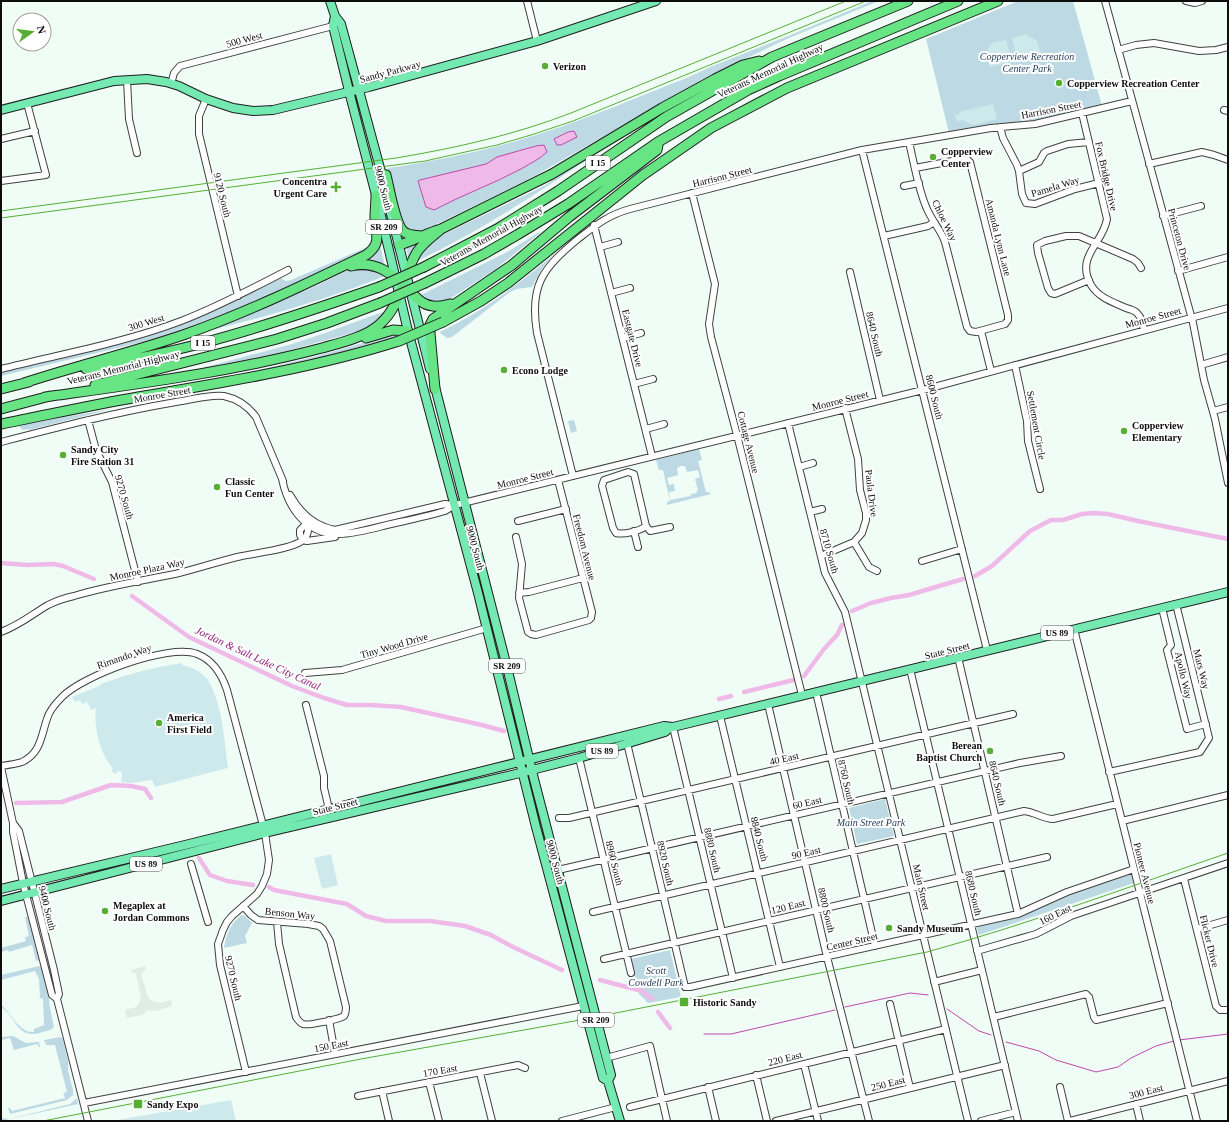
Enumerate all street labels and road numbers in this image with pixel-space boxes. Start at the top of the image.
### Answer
street label: 500 West [225,29,264,50]
street label: Veterans Memorial Highway [716,41,825,100]
street label: Sandy Parkway [359,58,422,85]
street label: Harrison Street [1020,98,1082,121]
street label: Fox Bridge Drive [1093,141,1120,212]
road number: I 15 [586,156,610,170]
street label: Harrison Street [691,164,753,189]
street label: 9000 South [373,165,394,212]
street label: 9120 South [212,172,233,219]
street label: Pamela Way [1030,174,1081,199]
street label: Amanda Lynn Lane [984,197,1014,278]
street label: Chloe Way [930,198,959,243]
street label: Veterans Memorial Highway [438,203,544,268]
street label: Princeton Drive [1166,207,1193,272]
road number: SR 209 [366,220,402,234]
street label: Monroe Street [1124,305,1183,330]
street label: Eastgate Drive [620,308,645,369]
street label: 8640 South [864,311,885,358]
street label: 300 West [127,312,166,333]
road number: I 15 [191,336,215,350]
street label: Veterans Memorial Highway [66,348,181,387]
street label: 8600 South [924,374,945,421]
street label: Monroe Street [133,384,192,405]
street label: Monroe Street [811,388,870,413]
street label: Settlement Circle [1025,390,1048,461]
street label: Cottage Avenue [736,410,762,475]
street label: Monroe Street [496,466,555,491]
street label: Paula Drive [863,469,880,518]
street label: 9270 South [113,474,136,521]
street label: Freedom Avenue [571,513,598,582]
street label: 9000 South [464,525,487,572]
street label: 8710 South [818,528,841,575]
street label: Monroe Plaza Way [109,556,186,583]
road number: US 89 [1041,626,1073,640]
street label: Tiny Wood Drive [359,630,430,660]
street label: State Street [924,640,971,661]
street label: Rimando Way [95,642,153,671]
street label: Mars Way [1191,648,1212,690]
street label: Apollo Way [1173,650,1194,700]
road number: SR 209 [489,659,525,673]
road number: US 89 [586,744,618,758]
street label: 40 East [768,750,800,767]
street label: 8760 South [836,759,857,806]
street label: 8640 South [987,760,1008,807]
street label: 60 East [791,794,823,811]
street label: State Street [312,796,359,817]
street label: 8840 South [749,816,770,863]
street label: 8880 South [702,827,723,874]
street label: 9000 South [544,839,567,886]
street label: 8960 South [604,840,625,887]
street label: 8920 South [655,840,676,887]
street label: Pioneer Avenue [1132,841,1158,905]
street label: 90 East [790,844,822,861]
road number: US 89 [130,857,162,871]
street label: Main Street [911,863,932,911]
street label: 8680 South [963,870,984,917]
street label: 9400 South [37,885,58,932]
street label: 8800 South [816,887,837,934]
street label: 120 East [770,897,807,916]
street label: 160 East [1037,902,1073,927]
street label: Benson Way [264,905,316,922]
street label: Flicker Drive [1198,914,1221,969]
street label: Center Street [825,930,879,953]
street label: 9270 South [223,955,244,1002]
road number: SR 209 [578,1013,614,1027]
street label: 150 East [313,1037,349,1054]
street label: 220 East [767,1049,804,1068]
street label: 170 East [422,1062,458,1079]
street label: 250 East [870,1074,907,1093]
street label: 300 East [1128,1082,1165,1101]

